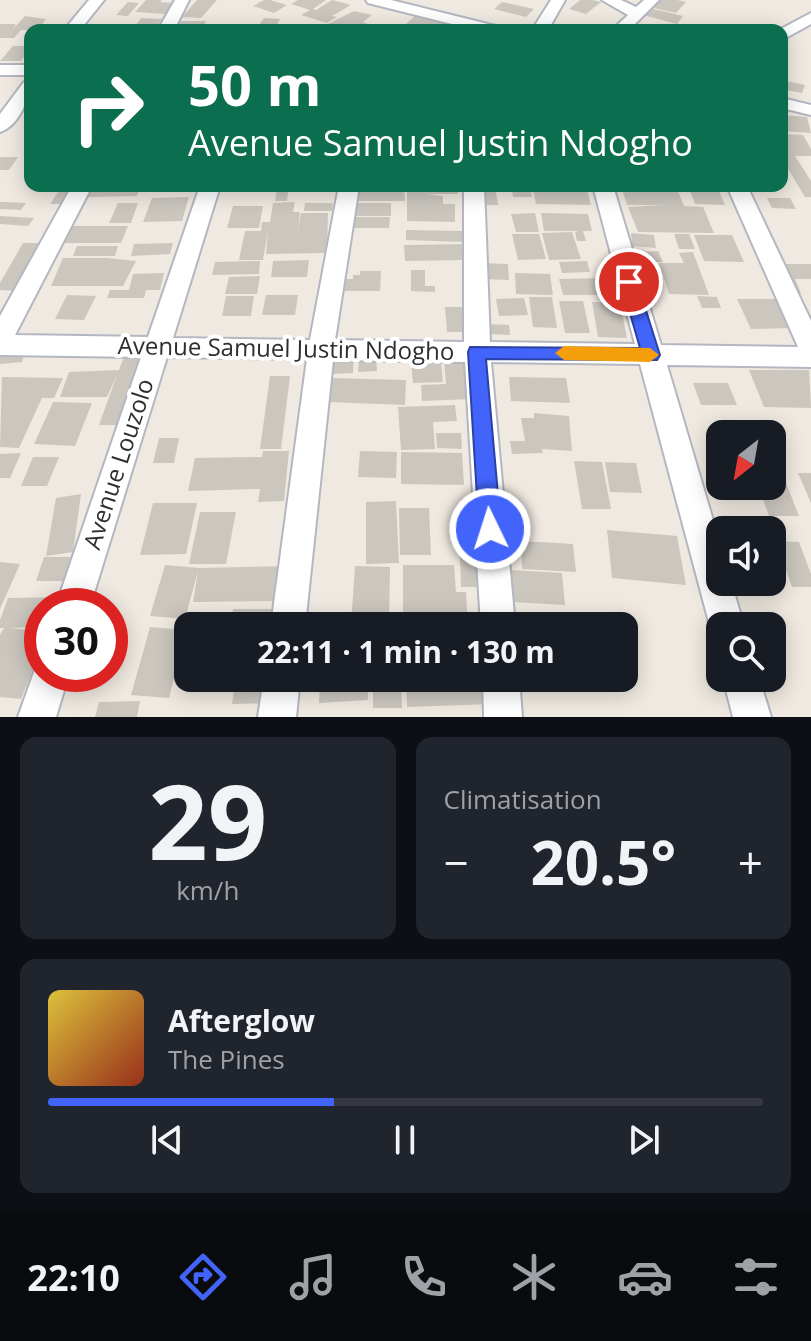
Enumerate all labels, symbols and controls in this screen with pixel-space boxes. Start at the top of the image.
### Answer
text: 50 m [188,46,322,122]
icon: right [56,56,160,160]
text: Avenue Samuel Justin Ndogho [188,118,693,167]
pin [595,248,663,316]
icon: arrive [607,260,651,304]
street label: Avenue Samuel Justin Ndogho [117,328,455,367]
street label: Avenue Louzolo [74,374,161,553]
north arrow [706,420,786,500]
map controls [706,420,786,692]
position arrow [448,487,532,571]
button: sound [706,516,786,596]
speed limit sign: 30 [24,588,128,692]
button: search [706,612,786,692]
text: 22:11 · 1 min · 130 m [257,631,555,672]
text: 29 [148,749,267,890]
text: Climatisation [444,781,602,817]
text: 20.5° [530,821,676,903]
text: − [444,832,469,892]
text: + [738,832,763,892]
text: km/h [176,872,239,908]
text: Afterglow [168,1000,315,1041]
text: The Pines [168,1041,285,1077]
icon: previous [145,1118,189,1162]
icon: pause [383,1118,427,1162]
icon: next [622,1118,666,1162]
icon: directions [175,1249,231,1305]
icon: music [285,1249,341,1305]
icon: phone [396,1249,452,1305]
icon: climate [506,1249,562,1305]
icon: car [617,1249,673,1305]
icon: filters [728,1249,784,1305]
text: 22:10 [27,1253,120,1302]

